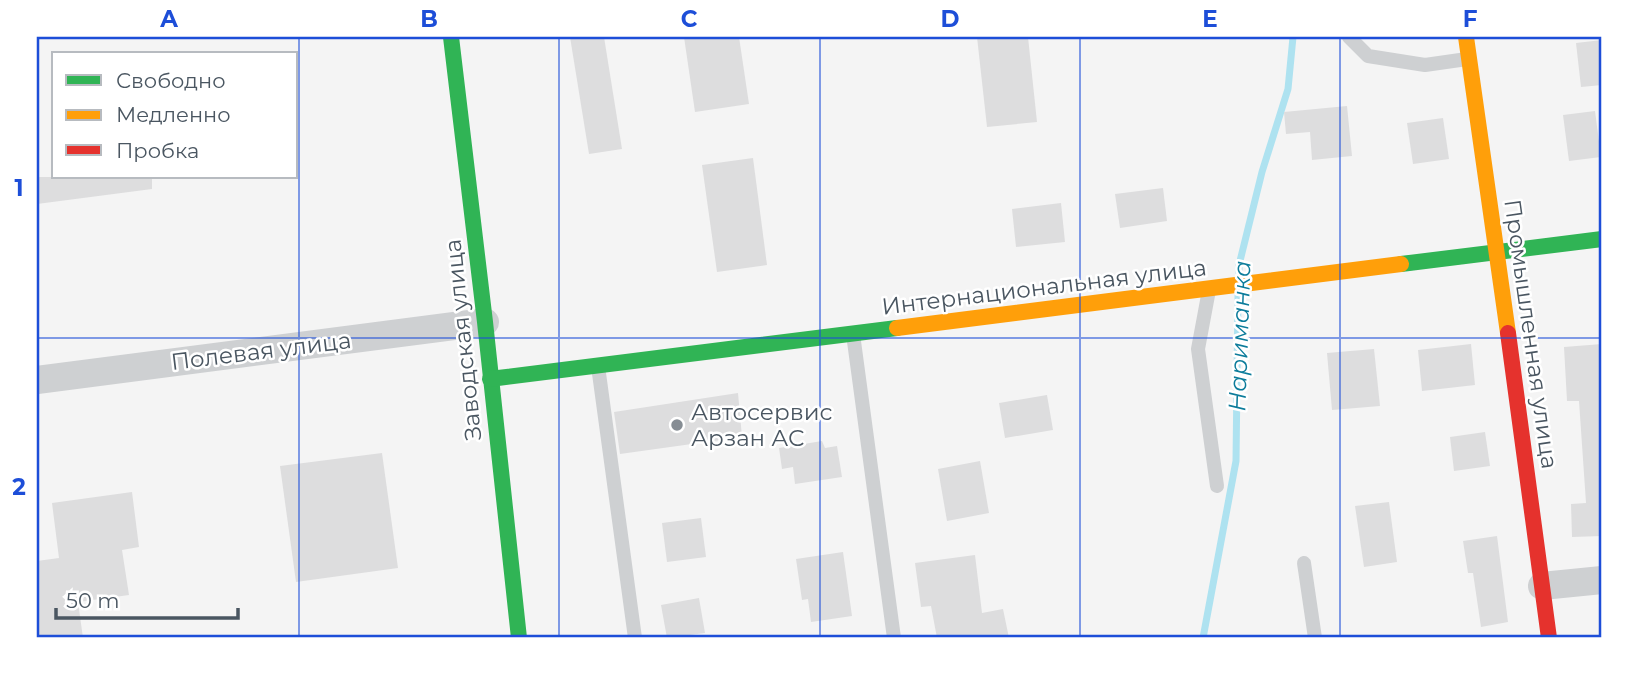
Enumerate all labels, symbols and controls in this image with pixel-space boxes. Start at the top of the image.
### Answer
text: A [159,5,178,33]
text: B [420,5,438,33]
text: C [681,5,698,33]
text: D [941,5,960,33]
text: E [1202,5,1218,33]
text: F [1463,5,1478,33]
legend [52,52,298,178]
text: Свободно [116,68,226,93]
text: Медленно [116,102,231,127]
text: Пробка [116,138,199,163]
text: 1 [14,174,24,202]
street label: Промышленная улица [1498,197,1564,471]
street label: Заводская улица [438,238,488,442]
street label: Интернациональная улица [880,253,1208,321]
water label: Нариманка [1222,260,1257,412]
street label: Полевая улица [169,326,353,376]
place label: Автосервис Арзан АС [691,398,833,452]
marker: Автосервис Арзан АС [669,417,685,433]
text: 2 [12,473,26,501]
scale bar [56,577,238,621]
text: 50 m [66,588,120,613]

